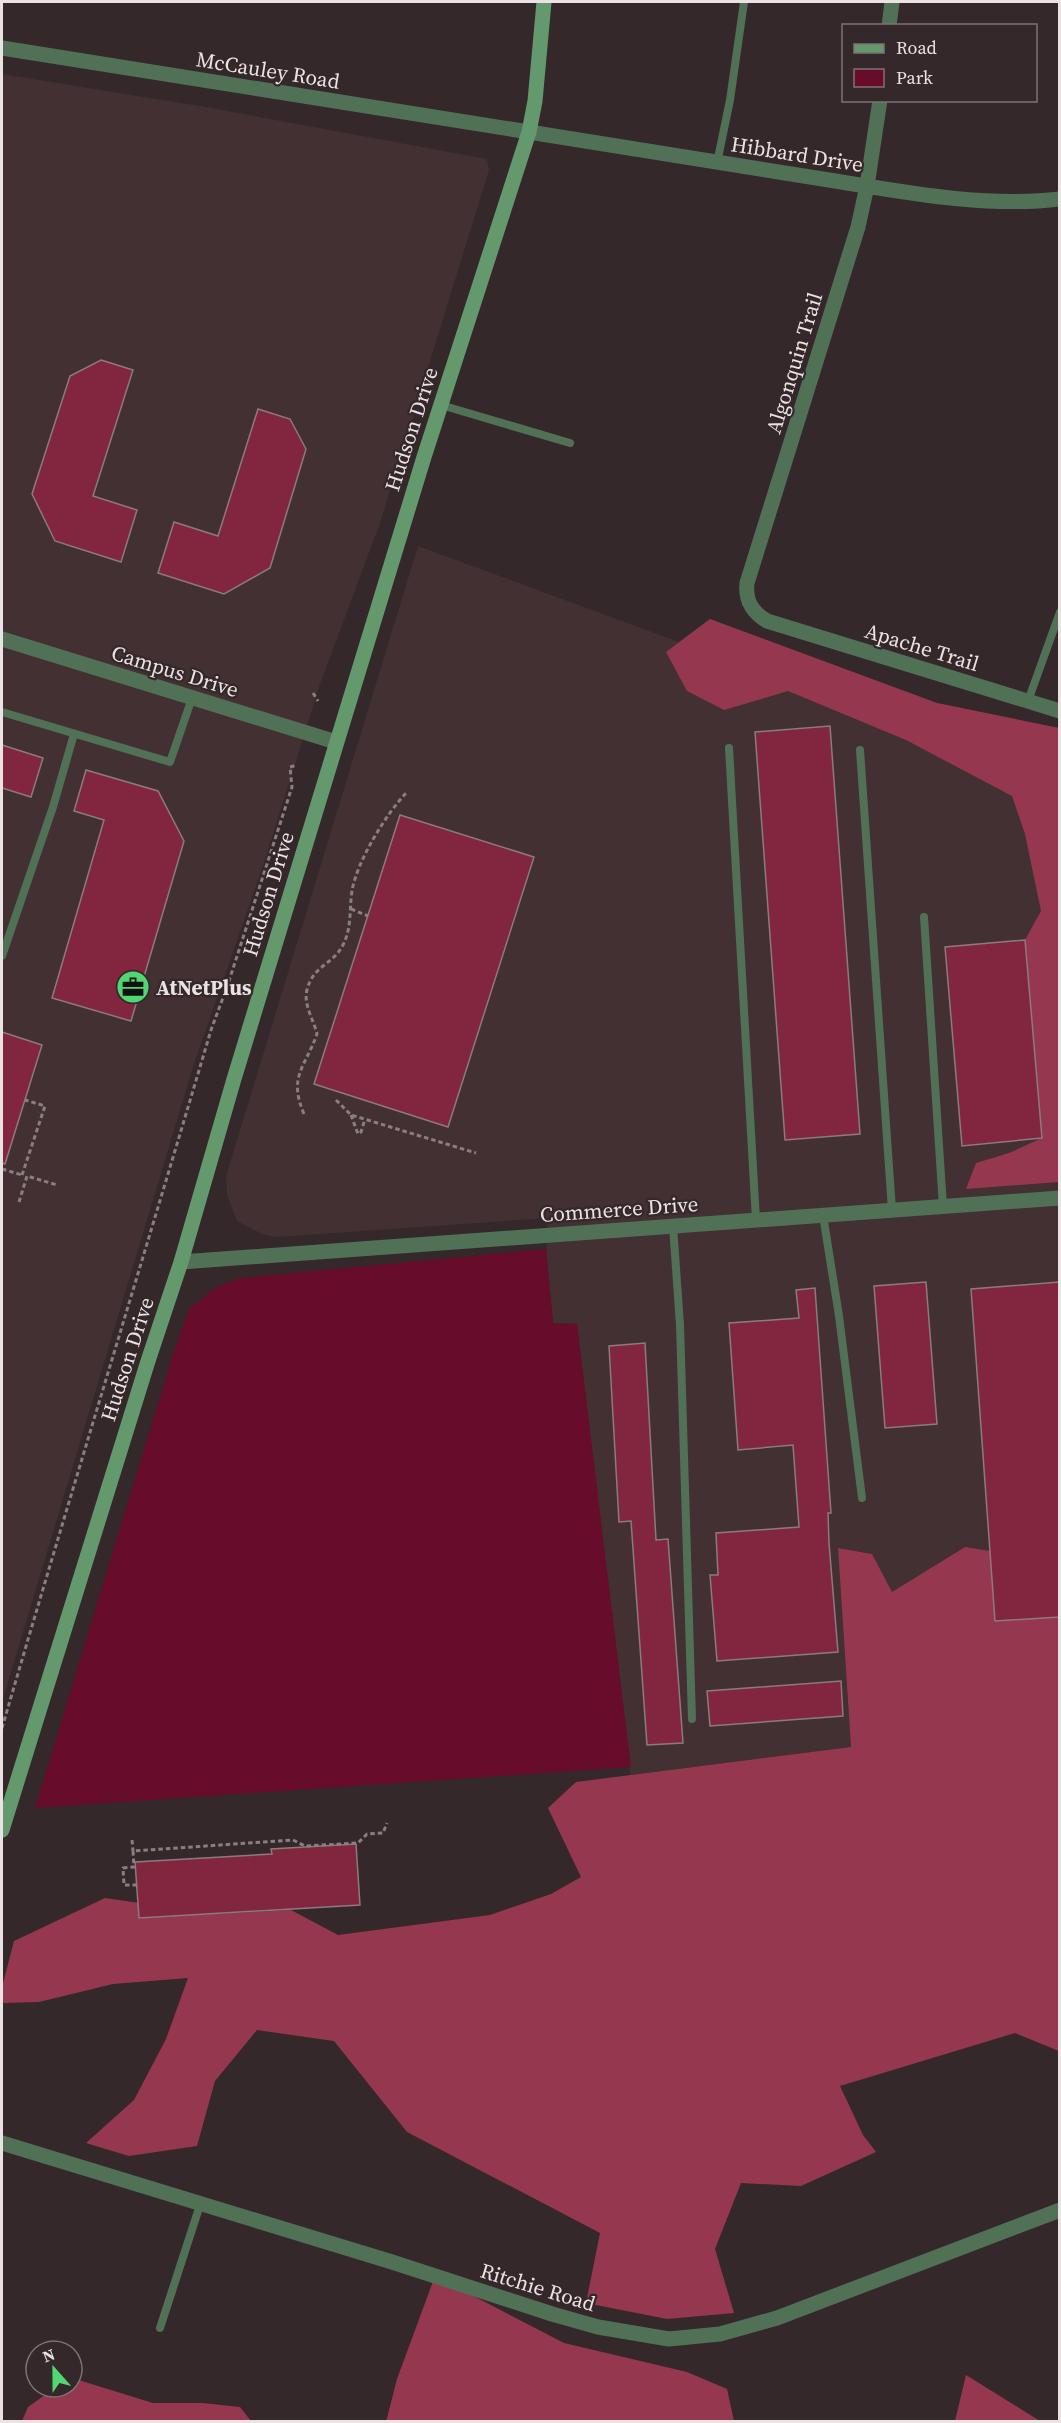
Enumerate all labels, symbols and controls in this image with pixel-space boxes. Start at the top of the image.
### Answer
legend [842,24,1037,102]
text: Road [896,35,937,60]
street label: McCauley Road [194,44,342,96]
text: Park [896,65,933,90]
street label: Hibbard Drive [729,129,865,179]
street label: Algonquin Trail [759,289,829,437]
street label: Hudson Drive [377,363,445,495]
street label: Apache Trail [861,616,983,678]
street label: Campus Drive [108,638,242,704]
street label: Hudson Drive [235,828,301,960]
office icon: AtNetPlus [115,969,151,1005]
place label: AtNetPlus [156,973,252,1002]
street label: Commerce Drive [539,1189,699,1229]
street label: Hudson Drive [93,1293,161,1425]
street label: Ritchie Road [477,2256,599,2318]
north arrow [24,2339,84,2399]
text: N [39,2343,58,2367]

